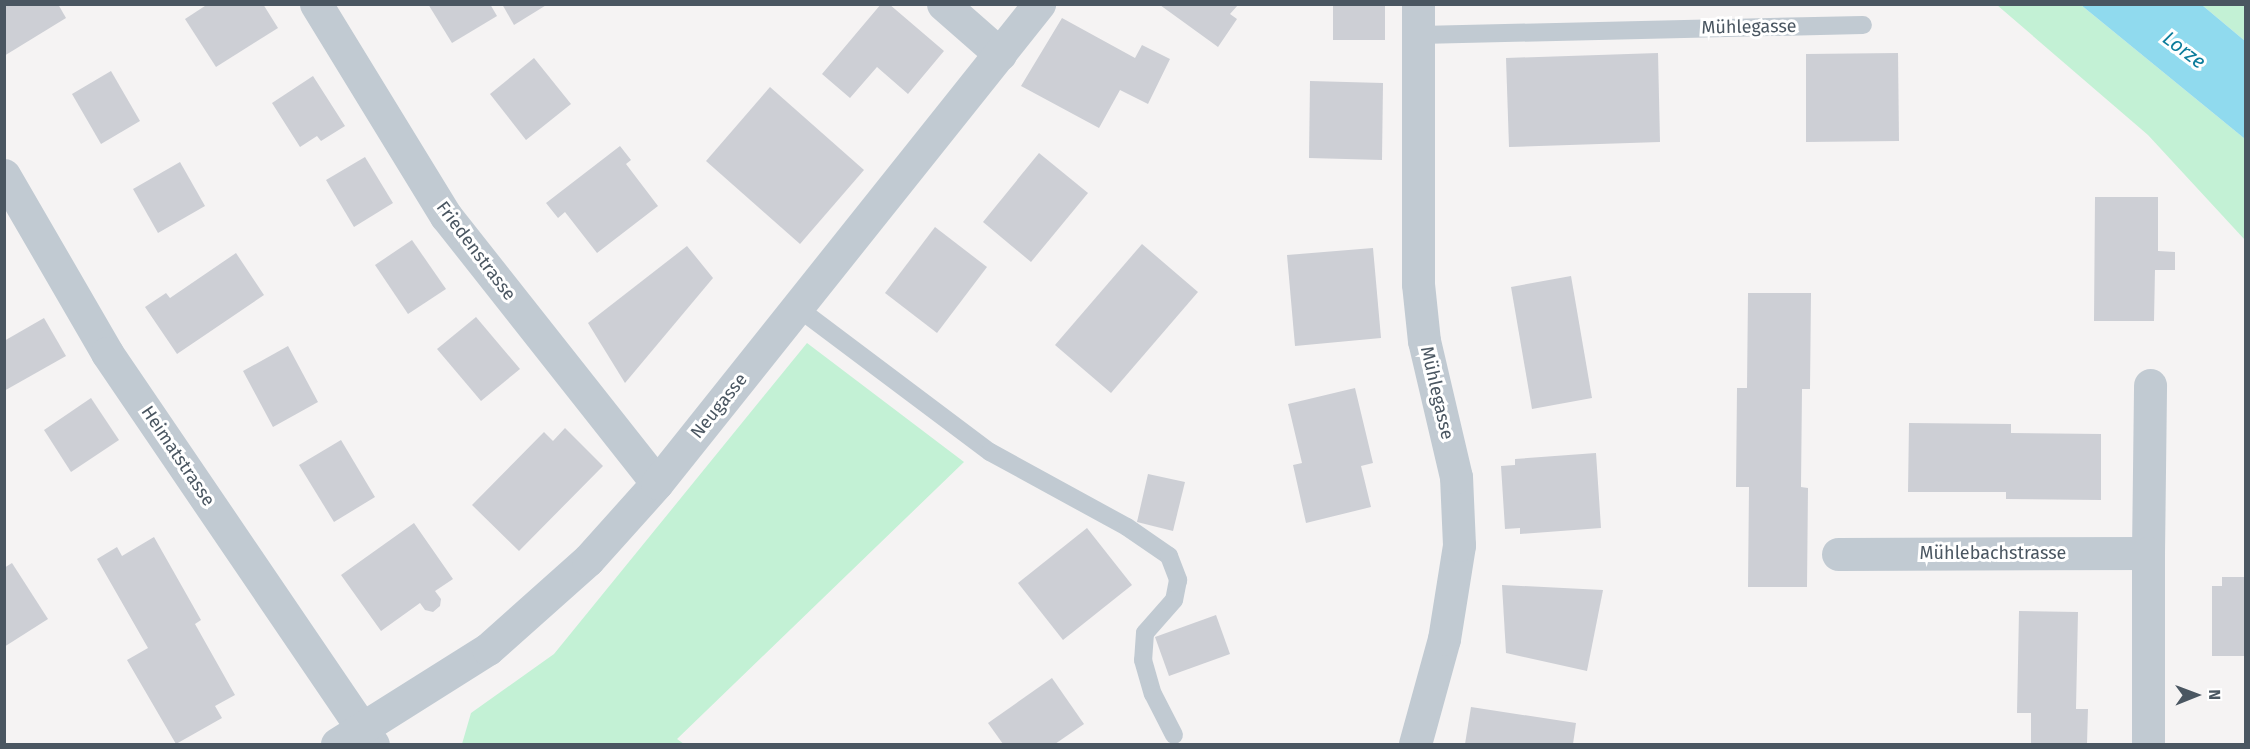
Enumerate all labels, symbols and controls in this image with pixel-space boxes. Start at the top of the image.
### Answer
street label: Mühlegasse [1701,15,1797,39]
water label: Lorze [2158,26,2210,74]
street label: Friedenstrasse [432,197,520,305]
street label: Mühlegasse [1416,344,1458,442]
street label: Neugasse [686,369,752,443]
street label: Heimatstrasse [137,402,219,510]
street label: Mühlebachstrasse [1920,542,2066,564]
north arrow [2166,665,2226,725]
text: N [2205,689,2224,700]

